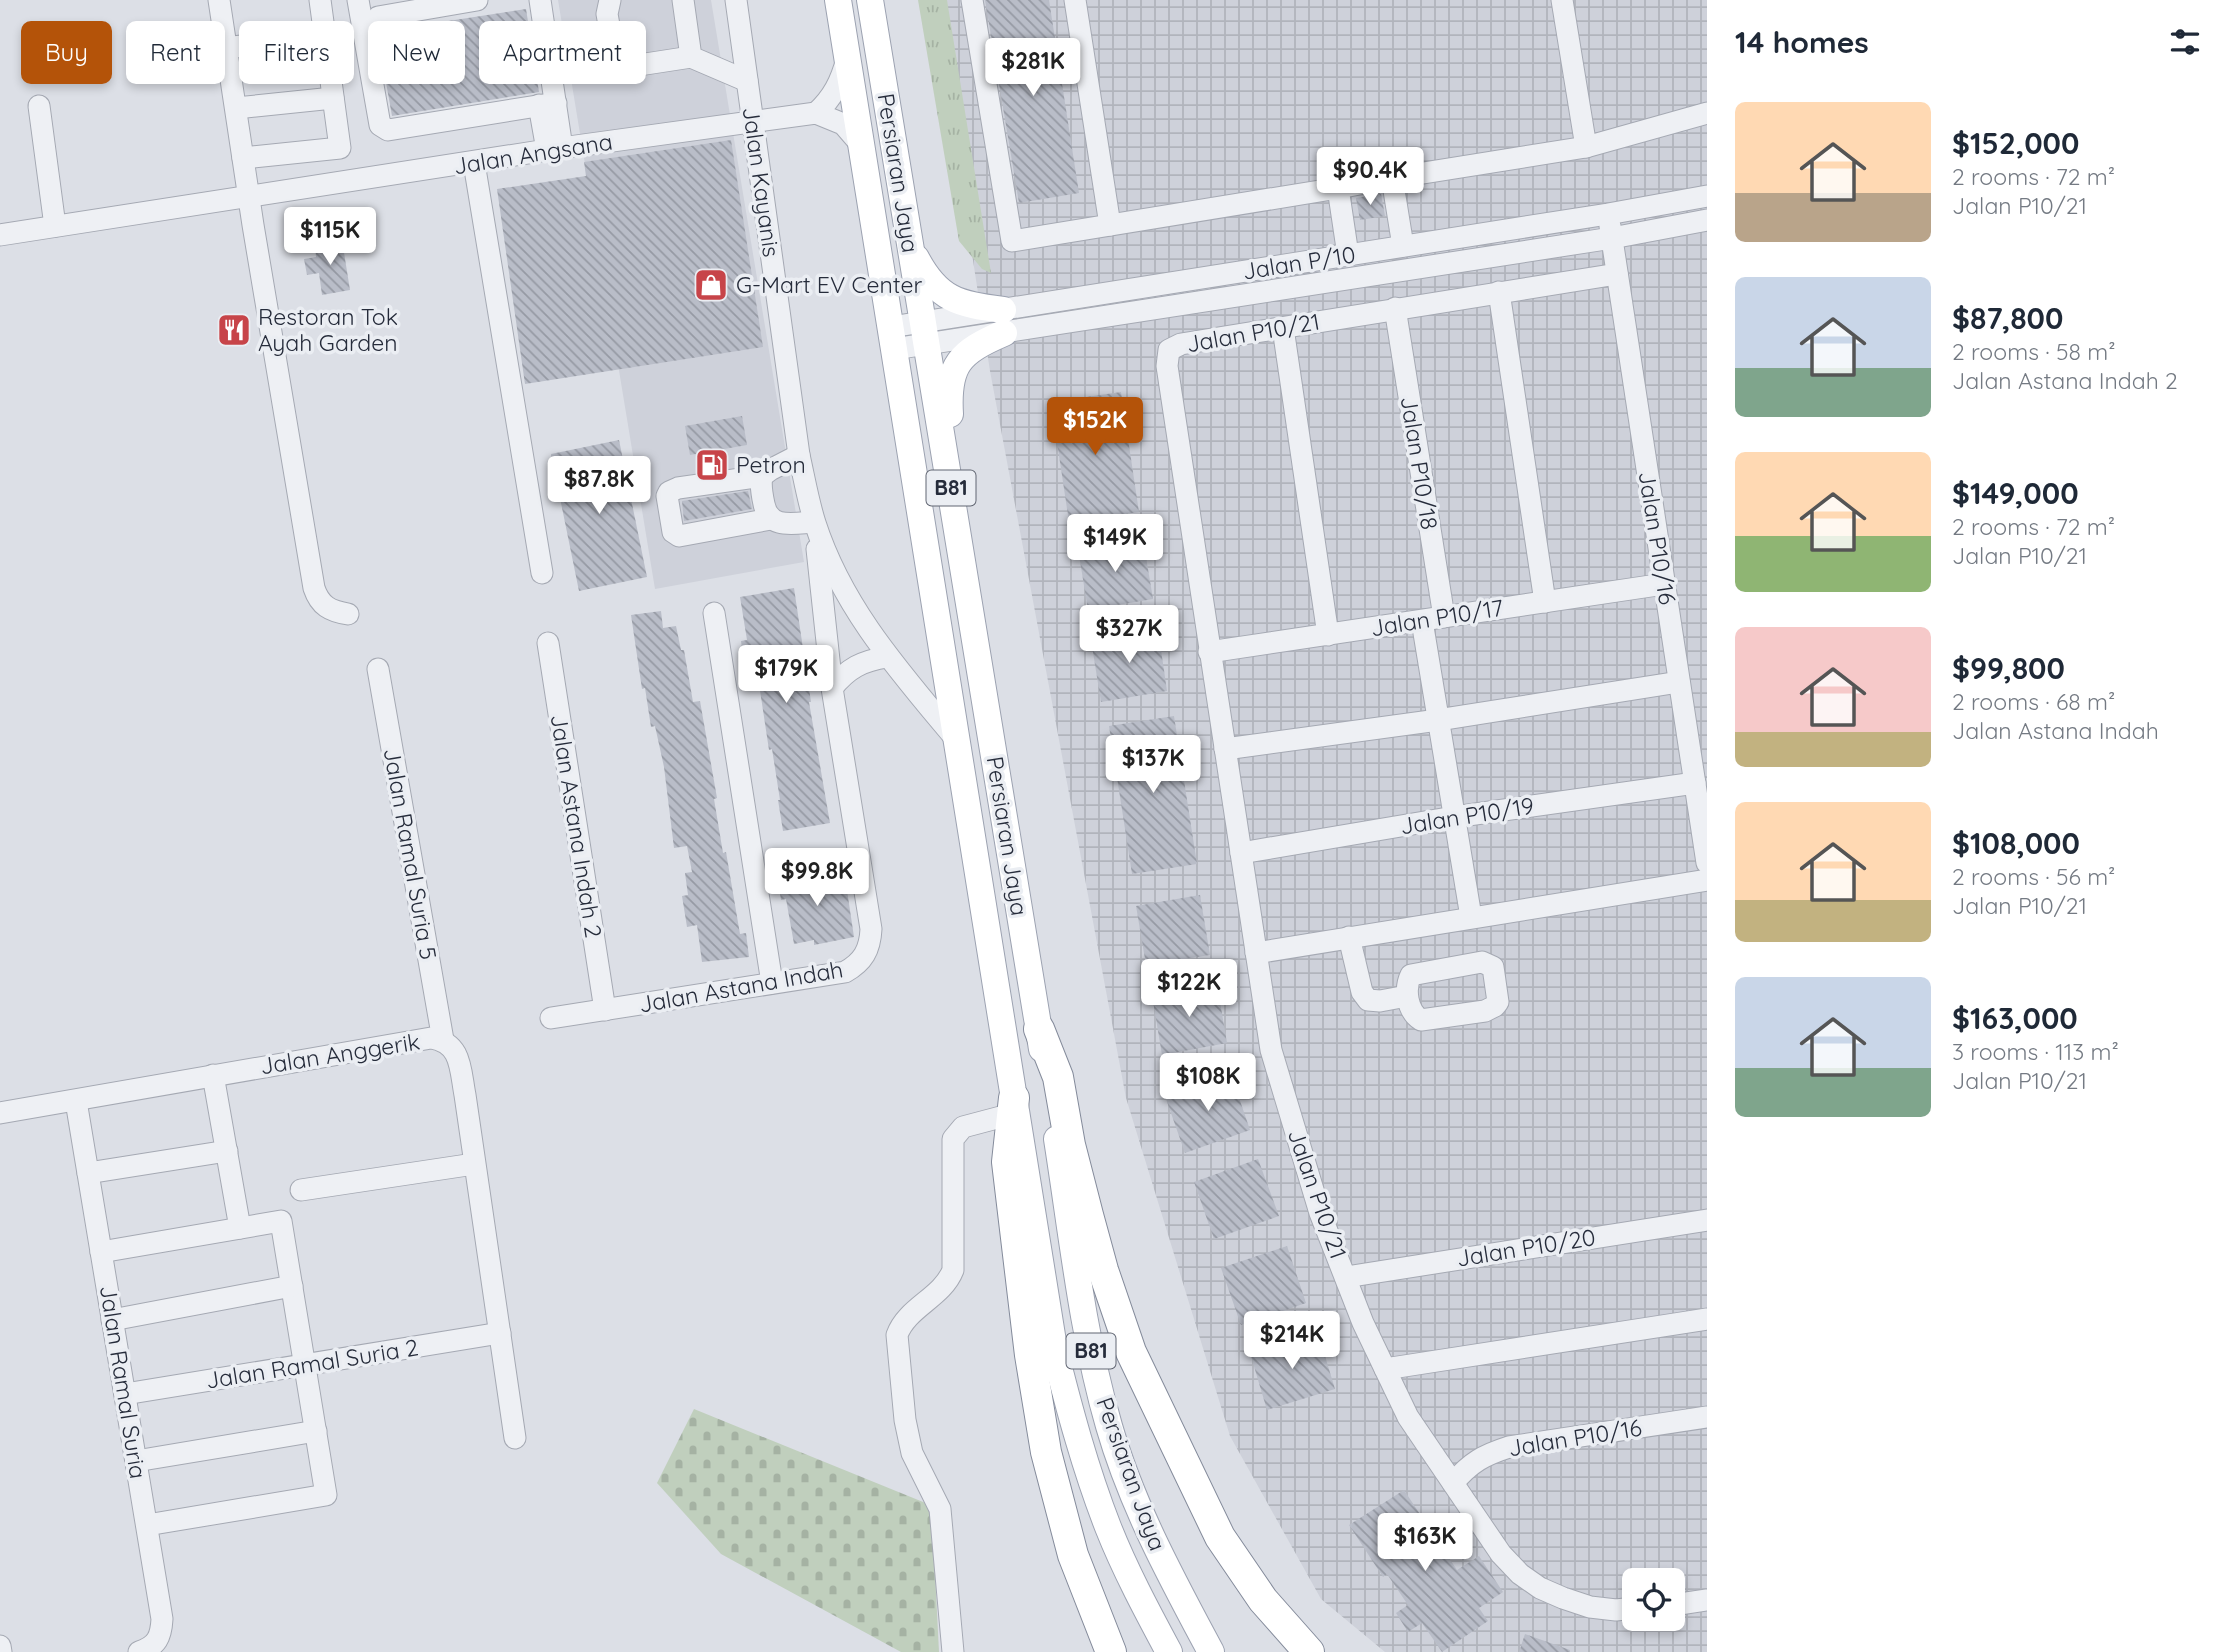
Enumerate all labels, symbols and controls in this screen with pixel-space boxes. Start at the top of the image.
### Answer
chip: Buy [21,21,112,84]
chip: Rent [126,21,225,84]
chip: Filters [239,21,354,84]
chip: New [368,21,465,84]
chip: Apartment [479,21,646,84]
text: 14 homes [1735,23,1869,61]
icon: filters [2166,23,2204,61]
pin: $281K [984,38,1082,98]
text: $281K [1001,46,1065,75]
street label: Persiaran Jaya [872,91,925,255]
street label: Jalan Kayanis [737,105,786,259]
text: $152,000 [1952,124,2079,162]
street label: Jalan Angsana [451,127,614,180]
icon: home [1791,130,1875,214]
pin: $90.4K [1313,148,1427,207]
text: $90.4K [1333,155,1407,184]
text: 2 rooms · 72 m² [1952,162,2115,191]
text: Jalan P10/21 [1952,191,2087,220]
pin: $115K [281,208,379,267]
text: $115K [300,215,360,244]
street label: Jalan P/10 [1240,239,1357,286]
shop icon: G-Mart EV Center [692,266,730,304]
place label: G-Mart EV Center [736,270,922,299]
text: $87,800 [1952,299,2063,337]
place label: Restoran Tok Ayah Garden [258,302,398,357]
icon: home [1791,305,1875,389]
street label: Jalan P10/21 [1184,307,1322,359]
restaurant icon: Restoran Tok Ayah Garden [215,311,253,349]
text: 2 rooms · 58 m² [1952,337,2115,366]
text: Jalan Astana Indah 2 [1952,366,2178,395]
street label: Jalan P10/18 [1395,394,1444,532]
pin: $152K [1046,398,1144,457]
text: $152K [1063,405,1127,434]
fuel station icon: Petron [693,446,731,484]
place label: Petron [736,450,806,479]
pin: $87.8K [542,456,656,516]
text: $87.8K [564,464,634,493]
street label: Jalan P10/16 [1633,469,1682,607]
road number: B81 [926,470,976,505]
text: $149,000 [1952,474,2079,512]
icon: home [1791,480,1875,564]
text: 2 rooms · 72 m² [1952,512,2115,541]
pin: $149K [1066,514,1164,574]
text: $149K [1083,522,1147,551]
text: Jalan P10/21 [1952,541,2087,570]
street label: Jalan P10/17 [1368,593,1506,642]
pin: $327K [1080,606,1178,665]
text: $327K [1096,613,1162,642]
pin: $179K [737,646,835,705]
text: $99,800 [1952,649,2065,687]
text: $179K [754,653,818,682]
icon: home [1791,655,1875,739]
text: 2 rooms · 68 m² [1952,687,2115,716]
street label: Jalan Astana Indah 2 [545,712,608,940]
text: Jalan Astana Indah [1952,716,2159,745]
pin: $137K [1104,736,1202,795]
text: $137K [1122,743,1184,772]
street label: Jalan Ramal Suria 5 [378,746,443,962]
street label: Persiaran Jaya [981,754,1034,918]
street label: Jalan P10/19 [1398,791,1536,840]
text: $108,000 [1952,824,2080,862]
icon: home [1791,830,1875,914]
pin: $99.8K [760,848,874,908]
text: $99.8K [781,856,853,885]
text: 2 rooms · 56 m² [1952,862,2115,891]
text: Jalan P10/21 [1952,891,2087,920]
street label: Jalan Astana Indah [637,954,845,1019]
pin: $122K [1140,960,1238,1019]
text: $122K [1157,967,1221,996]
text: $163,000 [1952,999,2078,1037]
icon: home [1791,1005,1875,1089]
street label: Jalan Anggerik [258,1027,422,1080]
text: 3 rooms · 113 m² [1952,1037,2119,1066]
pin: $108K [1159,1054,1257,1113]
text: $108K [1176,1061,1240,1090]
text: Jalan P10/21 [1952,1066,2087,1095]
street label: Jalan P10/21 [1282,1125,1353,1262]
street label: Jalan P10/20 [1454,1222,1597,1273]
street label: Jalan Ramal Suria [94,1283,153,1481]
pin: $214K [1243,1312,1341,1371]
text: $214K [1260,1319,1324,1348]
street label: Jalan Ramal Suria 2 [204,1332,420,1395]
road number: B81 [1066,1334,1116,1368]
street label: Persiaran Jaya [1090,1393,1173,1555]
street label: Jalan P10/16 [1506,1413,1644,1462]
pin: $163K [1376,1514,1474,1573]
text: $163K [1394,1521,1456,1550]
map controls [1622,1568,1685,1631]
button: locate [1622,1568,1685,1631]

